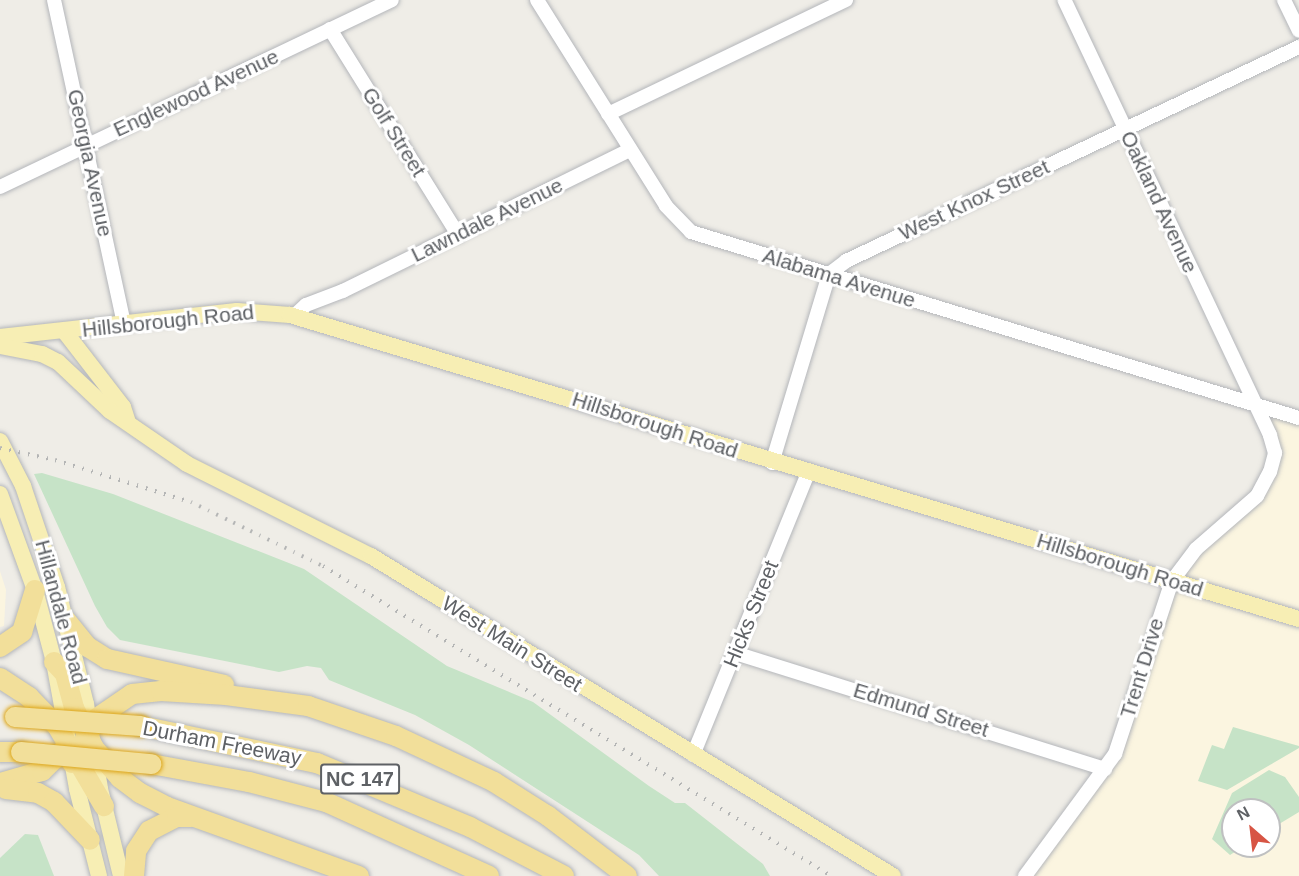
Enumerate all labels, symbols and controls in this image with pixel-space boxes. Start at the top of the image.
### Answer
street label: Englewood Avenue [109,43,283,143]
street label: Golf Street [357,83,431,181]
street label: Georgia Avenue [62,86,118,240]
street label: Oakland Avenue [1115,126,1203,278]
street label: West Knox Street [895,154,1053,246]
street label: Lawndale Avenue [407,172,567,268]
street label: Alabama Avenue [759,243,919,313]
street label: Hillsborough Road [81,299,255,343]
street label: Hillsborough Road [569,386,741,464]
street label: Hillsborough Road [1034,528,1206,602]
street label: Hillandale Road [30,537,92,687]
street label: Hicks Street [718,557,784,671]
street label: West Main Street [437,591,587,697]
street label: Trent Drive [1115,615,1169,721]
street label: Edmund Street [850,677,992,743]
street label: Durham Freeway [141,715,303,771]
road number: NC 147 [320,762,400,796]
north arrow [1221,798,1281,858]
text: N [1234,803,1252,824]

